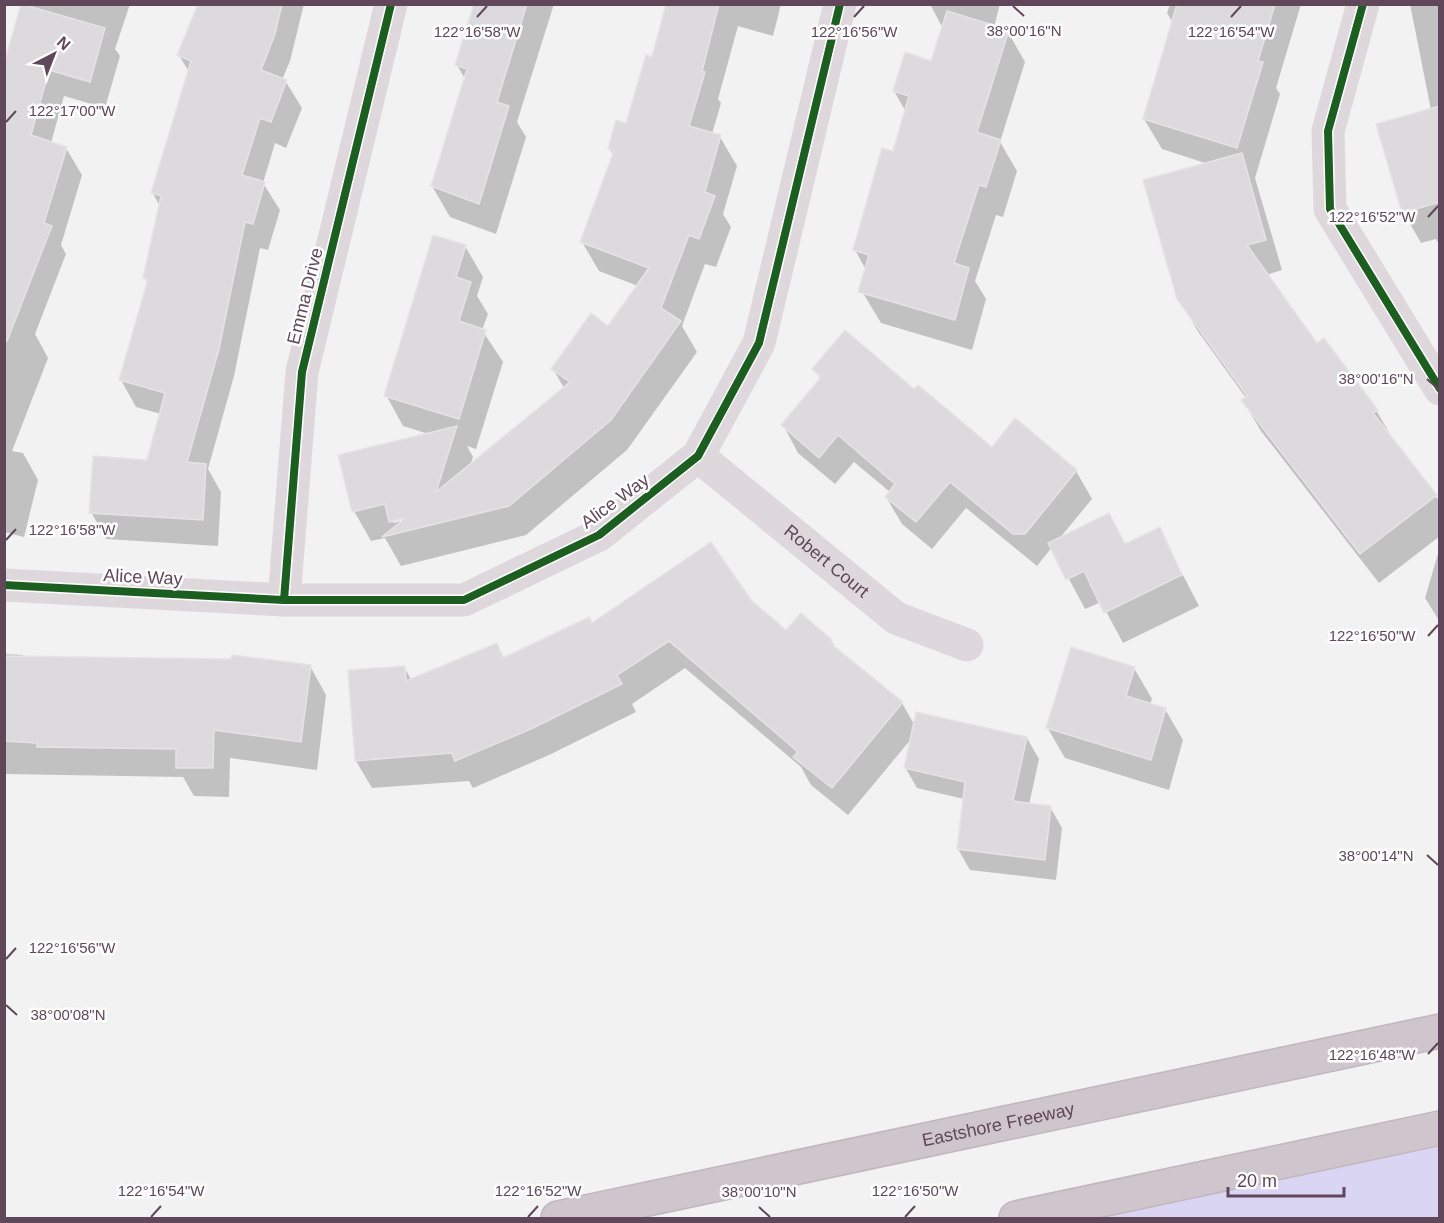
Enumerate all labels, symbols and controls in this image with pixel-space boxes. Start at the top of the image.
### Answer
text: 38°00'16"N [986,22,1062,39]
text: 122°16'58"W [434,23,521,40]
text: 122°16'56"W [811,23,898,40]
text: 122°16'54"W [1188,23,1275,40]
north arrow [24,24,84,84]
text: N [54,33,74,53]
text: 122°17'00"W [29,102,116,119]
text: 122°16'52"W [1329,208,1416,225]
street label: Emma Drive [283,246,327,346]
text: 38°00'16"N [1338,370,1414,387]
street label: Alice Way [577,470,653,532]
text: 122°16'58"W [29,521,116,538]
street label: Robert Court [780,521,873,602]
street label: Alice Way [103,565,183,589]
text: 122°16'50"W [1329,627,1416,644]
text: 38°00'14"N [1338,847,1414,864]
text: 122°16'56"W [29,939,116,956]
text: 38°00'08"N [30,1006,106,1023]
text: 122°16'48"W [1329,1046,1416,1063]
street label: Eastshore Freeway [920,1099,1076,1151]
scale bar [1228,1160,1344,1198]
text: 20 m [1237,1171,1277,1191]
text: 122°16'54"W [118,1182,205,1199]
text: 122°16'52"W [495,1182,582,1199]
text: 122°16'50"W [872,1182,959,1199]
text: 38°00'10"N [721,1183,797,1200]

